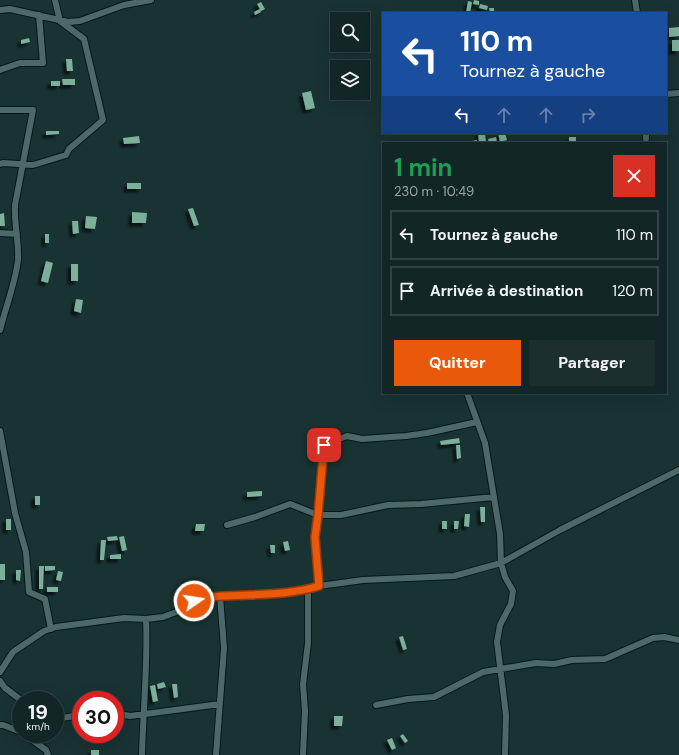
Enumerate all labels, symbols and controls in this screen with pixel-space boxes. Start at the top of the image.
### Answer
map controls [330,12,370,100]
button: search [330,12,370,52]
text: 110 m [460,23,533,60]
icon: left [394,28,446,80]
text: Tournez à gauche [460,59,605,83]
button: layers [330,60,370,100]
icon: left [451,104,473,126]
icon: ahead [493,104,515,126]
icon: ahead [535,104,557,126]
icon: right [577,104,599,126]
text: 1 min [394,152,452,183]
button: close [613,155,655,197]
text: 230 m · 10:49 [394,183,474,200]
icon: left [396,224,418,246]
text: Tournez à gauche [430,225,558,245]
text: 110 m [616,225,653,245]
icon: arrive [396,280,418,302]
text: Arrivée à destination [430,281,583,301]
text: 120 m [612,281,653,301]
button: Quitter [394,340,521,386]
button: Partager [529,340,655,386]
pin [307,428,341,462]
icon: arrive [313,434,335,456]
position arrow [173,580,215,622]
speed limit sign: 30 [72,691,124,743]
text: 19 [28,699,48,725]
text: km/h [26,720,50,733]

